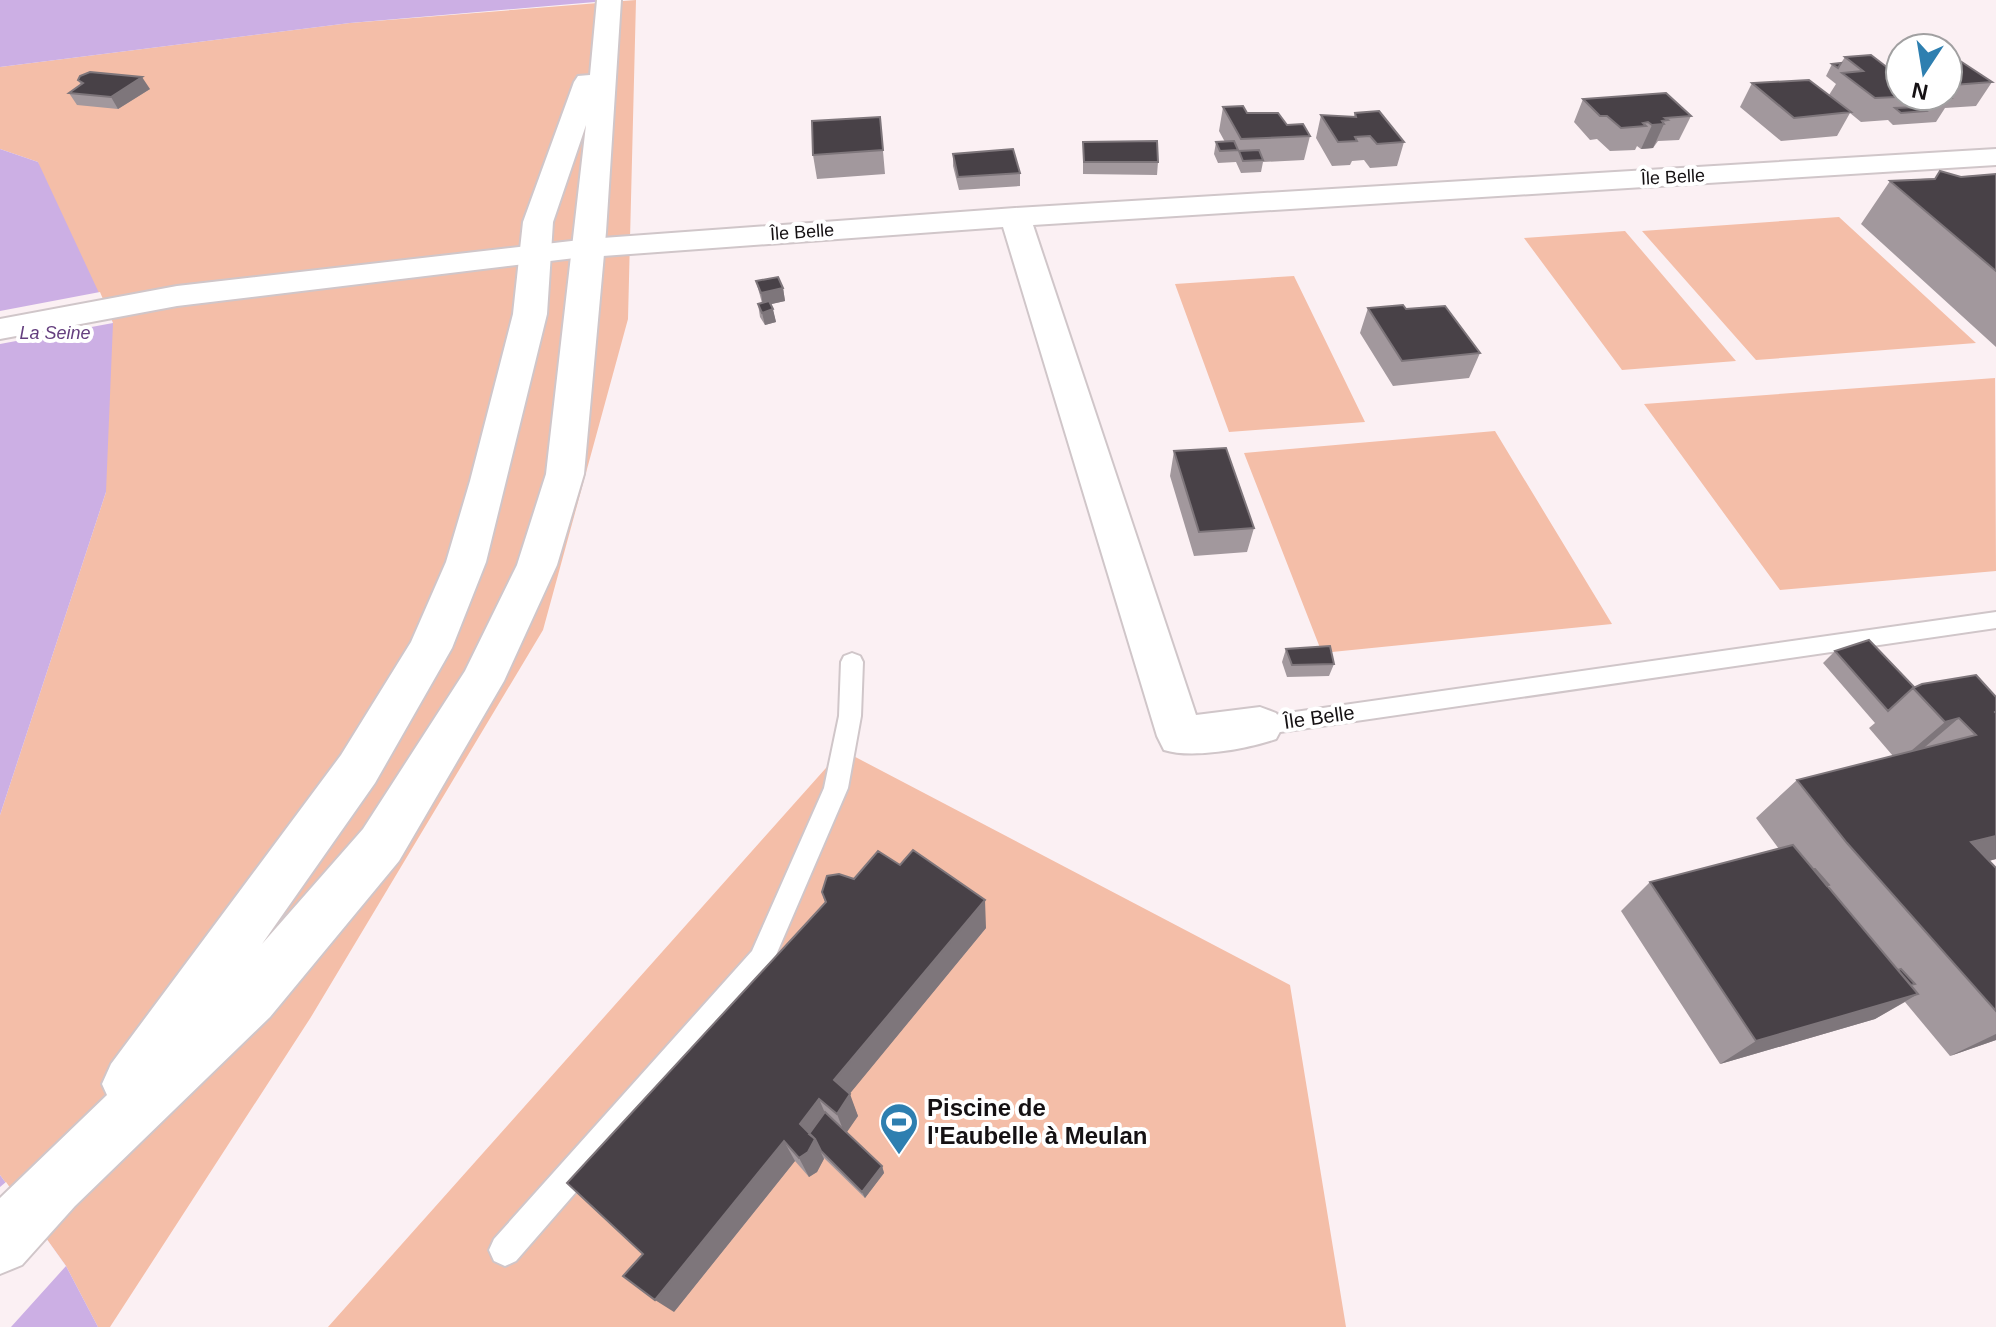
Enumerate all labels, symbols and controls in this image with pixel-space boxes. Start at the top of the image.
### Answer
north arrow [1884,32,1964,112]
text: N [1910,77,1930,105]
street label: Île Belle [1639,165,1706,189]
street label: Île Belle [768,220,835,244]
water label: La Seine [19,323,91,343]
street label: Île Belle [1281,701,1356,733]
place label: Piscine de l'Eaubelle à Meulan [927,1094,1147,1149]
sports icon: Piscine de l'Eaubelle à Meulan [878,1101,920,1156]

